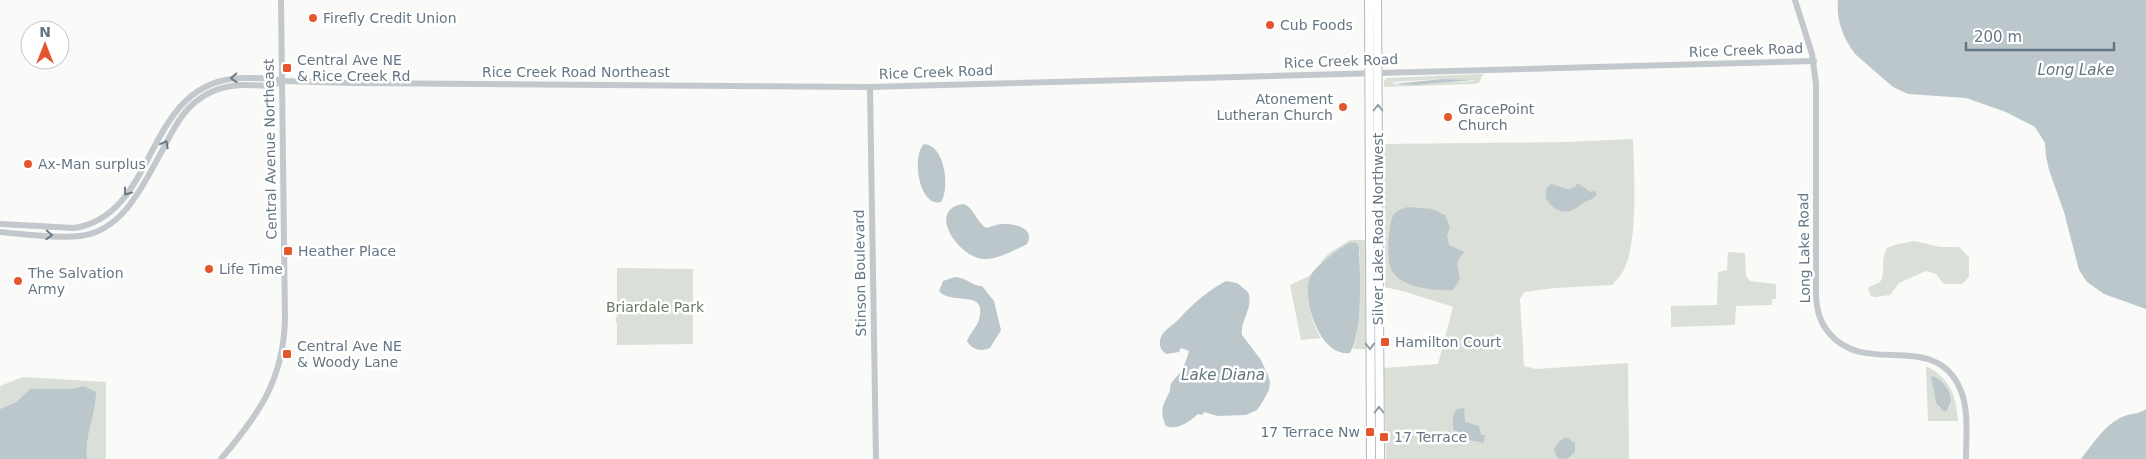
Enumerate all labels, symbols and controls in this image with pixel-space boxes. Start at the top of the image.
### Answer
place label: Firefly Credit Union [323,10,457,26]
marker: Firefly Credit Union [307,12,319,24]
place label: Cub Foods [1280,17,1353,33]
marker: Cub Foods [1264,19,1276,31]
north arrow [20,20,70,70]
scale bar [1966,20,2114,52]
text: N [39,24,51,40]
text: 200 m [1974,28,2022,46]
street label: Rice Creek Road [1688,40,1804,60]
street label: Rice Creek Road [1283,51,1399,71]
place label: Central Ave NE & Rice Creek Rd [297,52,410,84]
street label: Central Avenue Northeast [260,58,280,240]
water label: Long Lake [2038,61,2114,79]
marker: Central Ave NE & Rice Creek Rd [281,62,293,74]
street label: Rice Creek Road [878,62,994,82]
street label: Rice Creek Road Northeast [482,64,671,80]
one-way arrow [229,73,237,84]
place label: Atonement Lutheran Church [1216,91,1333,123]
marker: Atonement Lutheran Church [1337,101,1349,113]
place label: GracePoint Church [1458,101,1535,133]
one-way arrow [1373,104,1383,112]
marker: GracePoint Church [1442,111,1454,123]
street label: Silver Lake Road Northwest [1370,132,1386,325]
one-way arrow [159,140,169,149]
place label: Ax-Man surplus [38,156,146,172]
marker: Ax-Man surplus [22,158,34,170]
one-way arrow [125,186,133,195]
street label: Long Lake Road [1795,193,1813,303]
street label: Stinson Boulevard [851,209,869,337]
one-way arrow [45,230,53,241]
place label: Heather Place [298,243,396,259]
marker: Heather Place [282,245,294,257]
place label: Life Time [219,261,283,277]
marker: Life Time [203,263,215,275]
place label: The Salvation Army [27,265,124,297]
marker: The Salvation Army [12,275,24,287]
park label: Briardale Park [606,299,705,315]
place label: Hamilton Court [1395,334,1502,350]
marker: Hamilton Court [1379,336,1391,348]
place label: Central Ave NE & Woody Lane [297,338,402,370]
one-way arrow [1365,342,1375,350]
marker: Central Ave NE & Woody Lane [281,348,293,360]
water label: Lake Diana [1181,366,1265,384]
one-way arrow [1374,406,1384,414]
place label: 17 Terrace Nw [1260,424,1360,440]
marker: 17 Terrace Nw [1364,426,1376,438]
place label: 17 Terrace [1394,429,1467,445]
marker: 17 Terrace [1378,431,1390,443]

